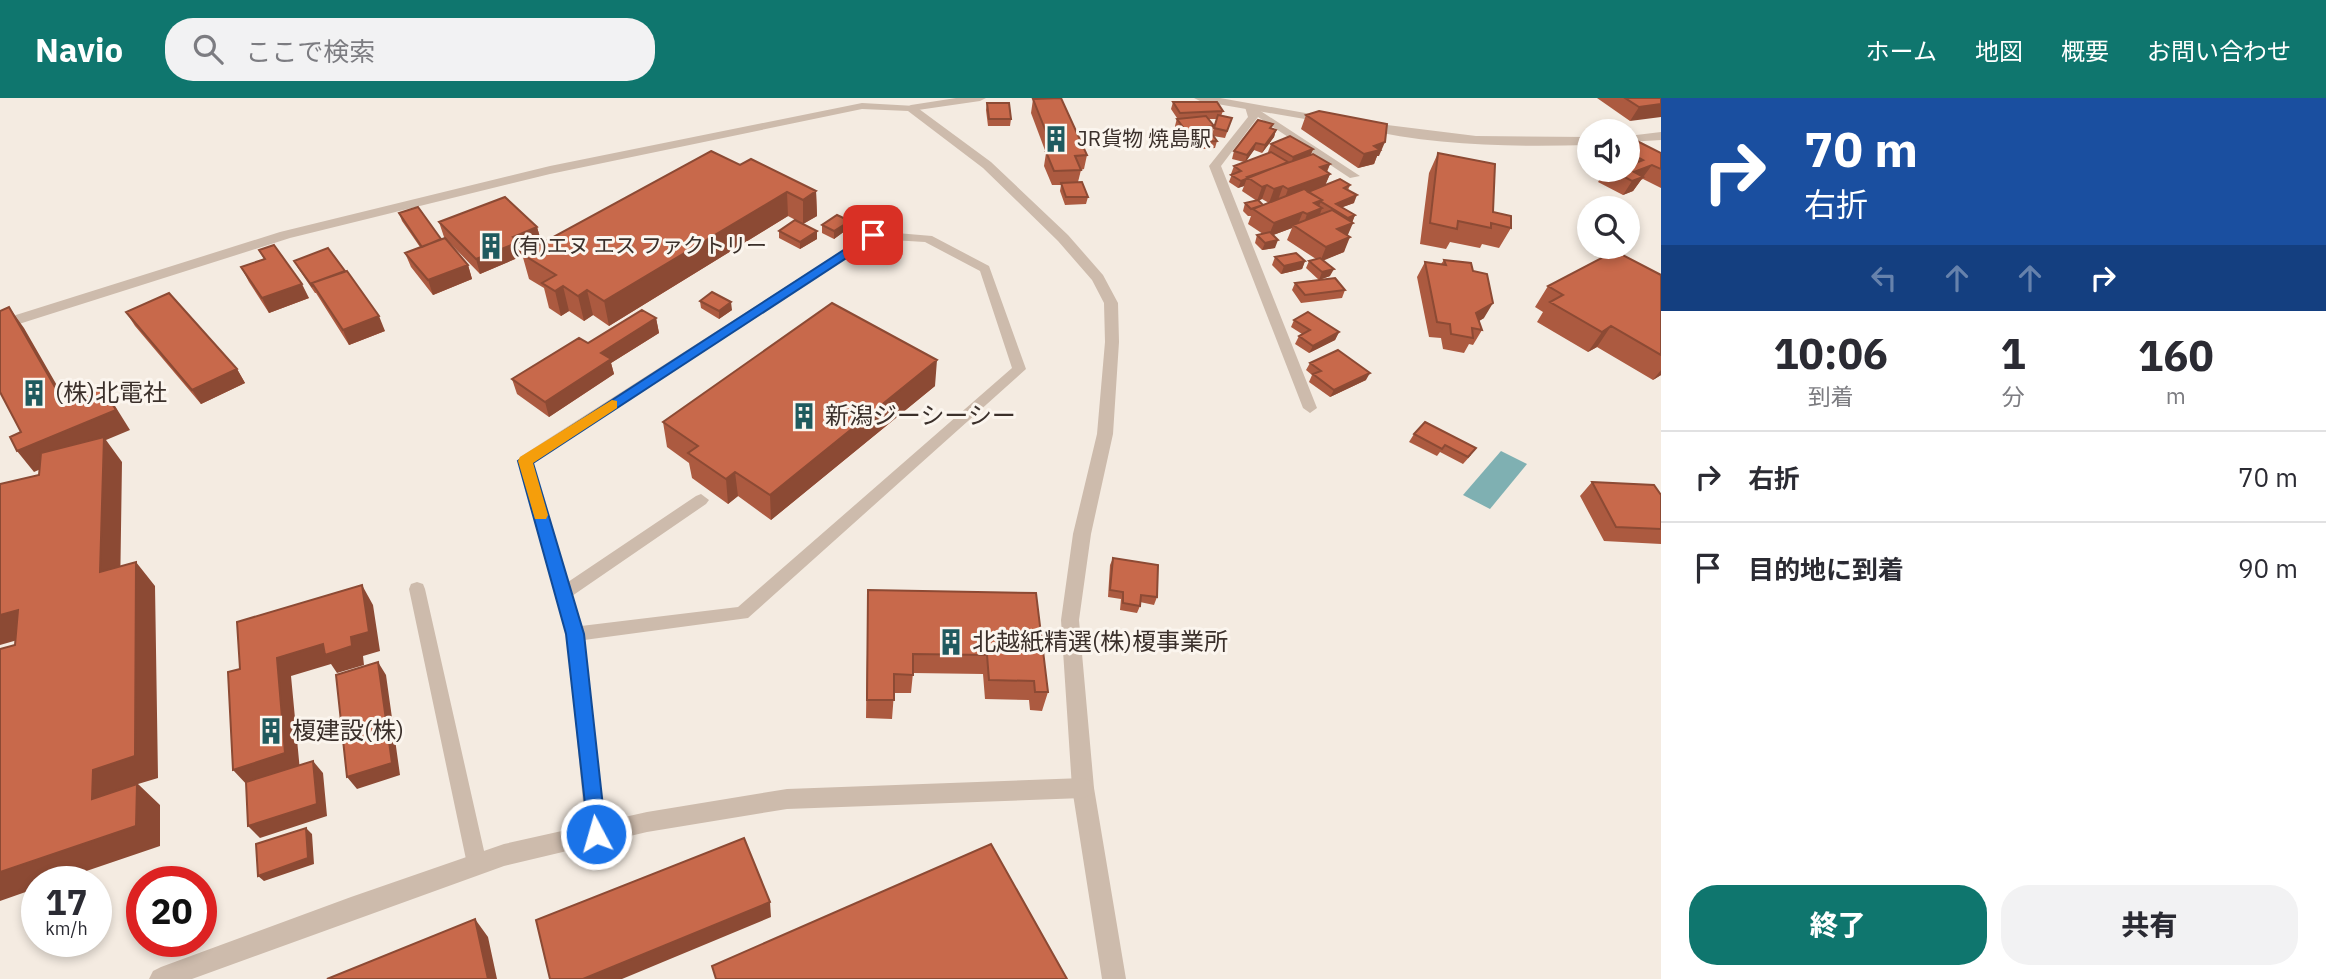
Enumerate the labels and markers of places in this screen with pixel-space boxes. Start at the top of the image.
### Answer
building icon: JR貨物 焼島駅 [1041,124,1071,154]
place label: JR貨物 焼島駅 [1077,124,1211,152]
pin [843,205,903,265]
building icon: (有)エヌ エス ファクトリー [476,231,506,261]
place label: (有)エヌ エス ファクトリー [512,231,767,259]
place label: (株)北電社 [55,376,167,408]
building icon: (株)北電社 [19,378,49,408]
place label: 新潟ジーシーシー [825,399,1016,431]
building icon: 新潟ジーシーシー [789,401,819,431]
place label: 北越紙精選(株)榎事業所 [972,625,1228,657]
building icon: 北越紙精選(株)榎事業所 [936,627,966,657]
place label: 榎建設(株) [292,714,404,746]
building icon: 榎建設(株) [256,716,286,746]

